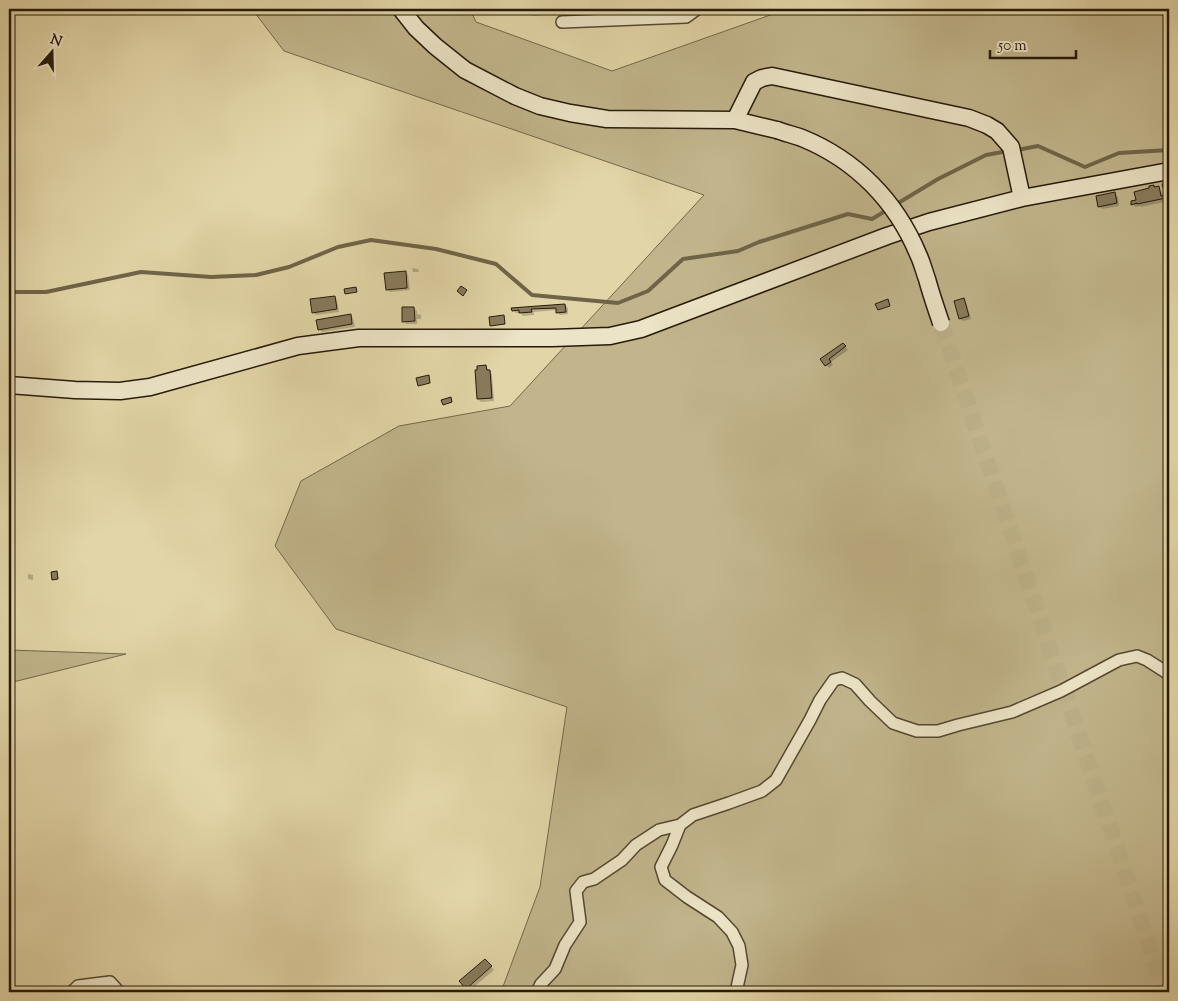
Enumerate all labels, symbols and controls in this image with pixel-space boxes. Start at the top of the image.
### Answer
north arrow [28,28,78,78]
scale bar [990,28,1077,60]
text: N [47,30,64,53]
text: 50 m [997,36,1027,57]

